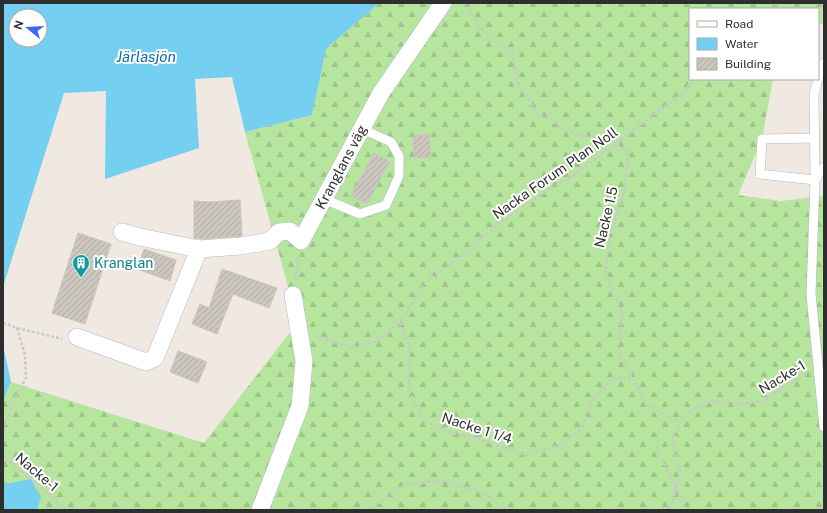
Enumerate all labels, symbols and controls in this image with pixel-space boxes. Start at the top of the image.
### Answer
north arrow [8,8,48,48]
legend [689,8,819,80]
text: Road [725,17,753,31]
text: N [11,19,26,31]
text: Water [725,37,759,51]
water label: Järlasjön [116,48,176,65]
text: Building [725,57,771,71]
street label: Kranglans väg [312,122,370,212]
street label: Nacka Forum Plan Noll [489,124,621,222]
street label: Nacke 1.5 [591,185,621,249]
building icon: Kranglan [71,253,91,278]
place label: Kranglan [94,255,153,271]
street label: Nacke-1 [756,357,808,397]
street label: Nacke 1 1/4 [440,409,514,447]
street label: Nacke-1 [12,449,62,495]

